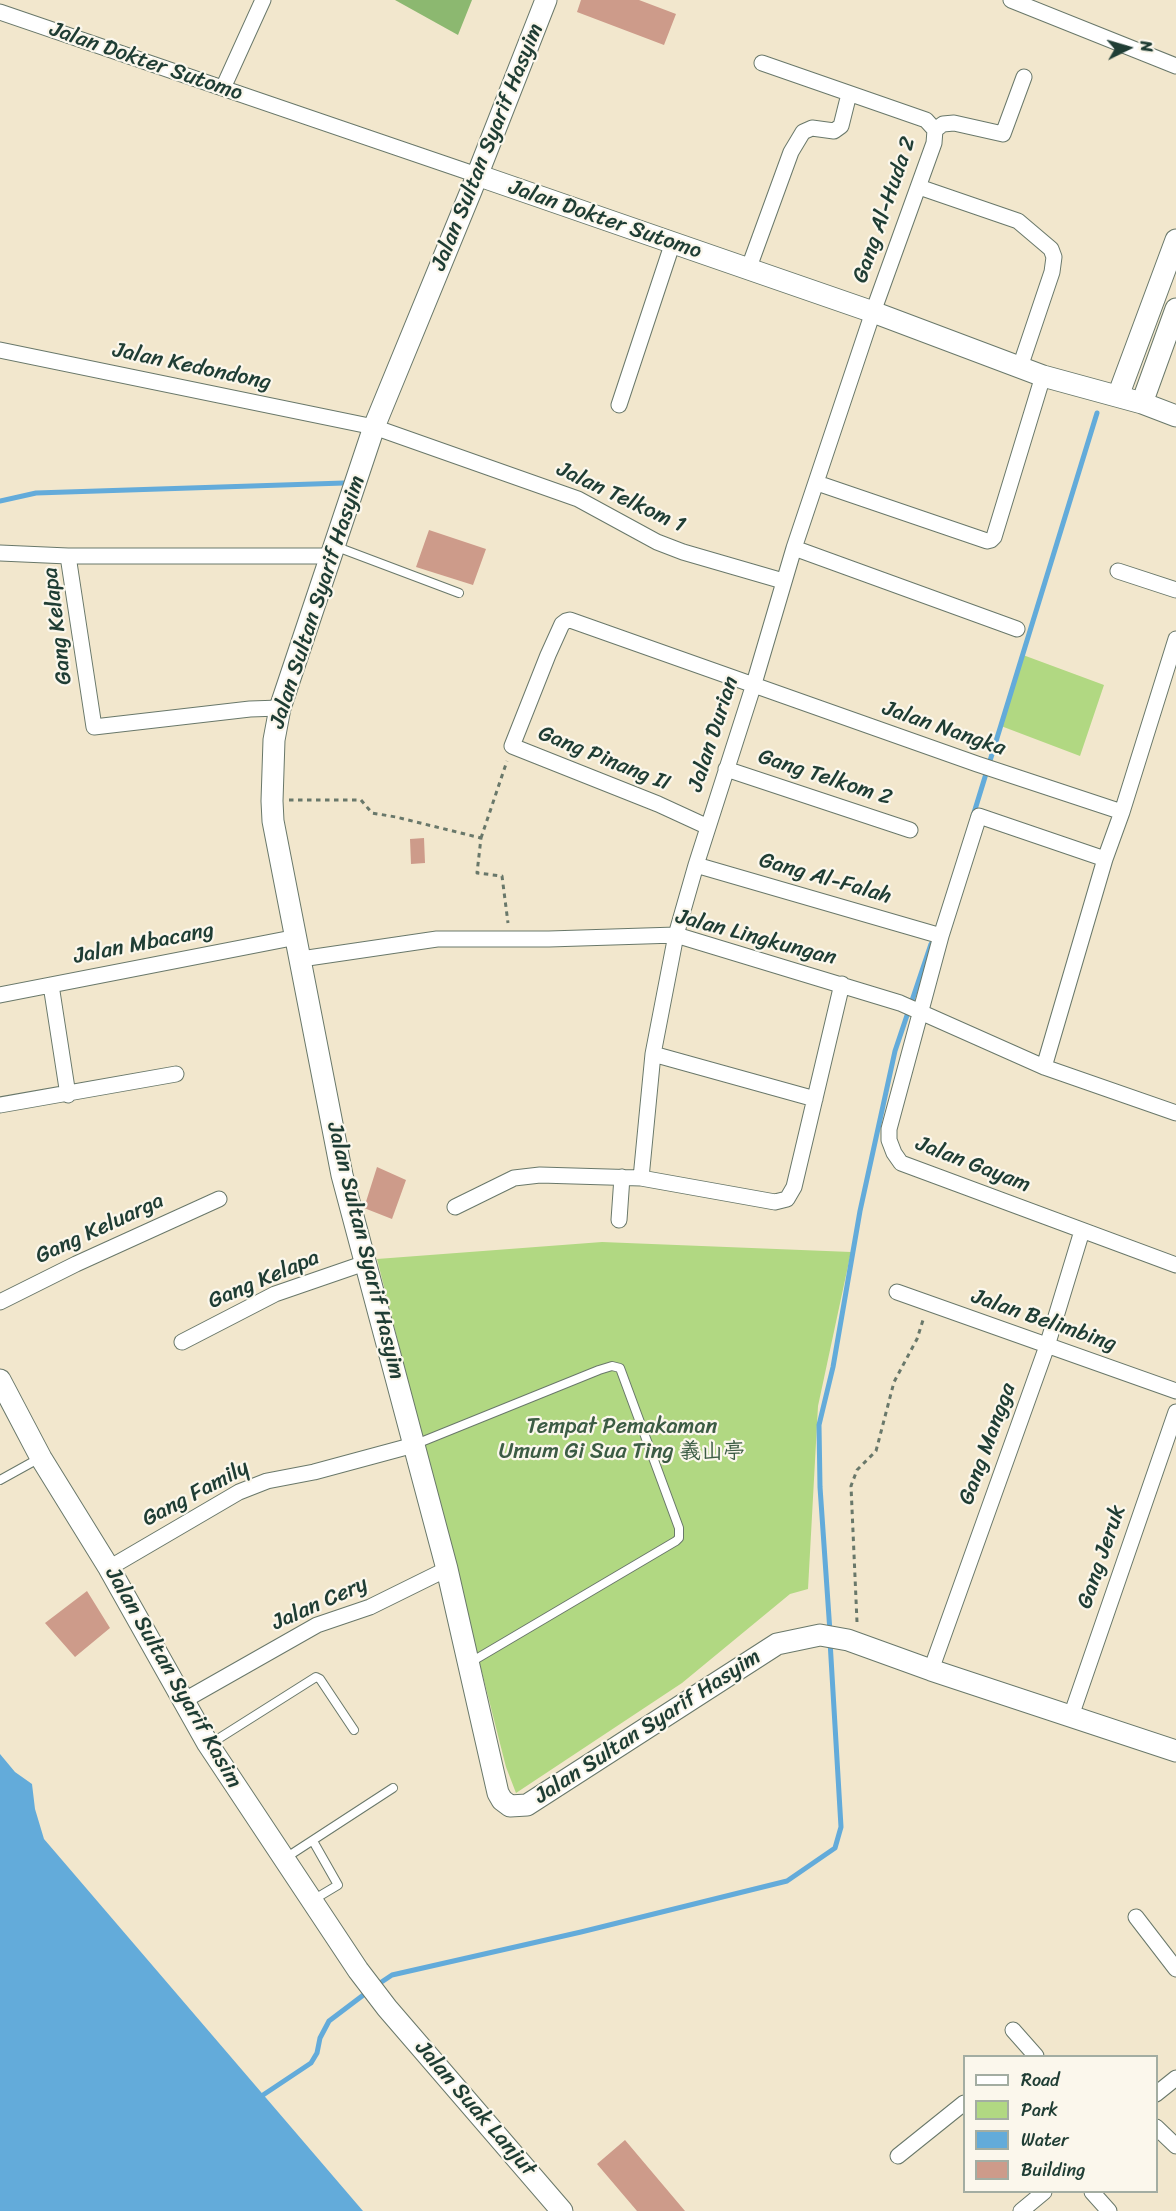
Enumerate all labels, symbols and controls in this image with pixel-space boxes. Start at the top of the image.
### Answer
street label: Jalan Dokter Sutomo [46,17,246,107]
north arrow [1098,18,1158,78]
street label: Jalan Sultan Syarif Hasyim [426,20,550,274]
text: N [1132,40,1161,53]
street label: Gang Al-Huda 2 [848,133,922,287]
street label: Jalan Dokter Sutomo [505,175,705,265]
street label: Jalan Kedondong [111,337,273,397]
street label: Jalan Telkom 1 [552,457,690,539]
street label: Jalan Sultan Syarif Hasyim [265,472,371,732]
street label: Gang Kelapa [38,566,78,686]
street label: Jalan Durian [683,673,745,795]
street label: Jalan Nangka [879,696,1009,762]
street label: Gang Pinang II [534,721,674,797]
street label: Gang Telkom 2 [755,744,895,812]
street label: Gang Al-Falah [756,848,894,910]
street label: Jalan Lingkungan [673,904,839,972]
street label: Jalan Mbacang [72,917,216,971]
street label: Jalan Sultan Syarif Hasyim [320,1120,410,1382]
street label: Jalan Gayam [912,1131,1034,1199]
street label: Gang Keluarga [32,1188,168,1270]
street label: Gang Kelapa [204,1245,324,1315]
street label: Jalan Belimbing [968,1284,1120,1358]
street label: Gang Mangga [954,1380,1022,1508]
park label: Tempat Pemakaman Umum Gi Sua Ting 義山亭 [499,1414,745,1466]
street label: Gang Family [138,1455,254,1533]
street label: Gang Jeruk [1072,1502,1132,1612]
street label: Jalan Sultan Syarif Kasim [99,1563,247,1793]
street label: Jalan Cery [268,1571,372,1637]
street label: Jalan Sultan Syarif Hasyim [530,1644,766,1810]
street label: Jalan Suak Lanjut [409,2036,541,2182]
legend [963,2055,1158,2193]
text: Road [1021,2064,1060,2096]
text: Park [1021,2094,1058,2126]
text: Water [1021,2124,1068,2156]
text: Building [1021,2154,1085,2186]

